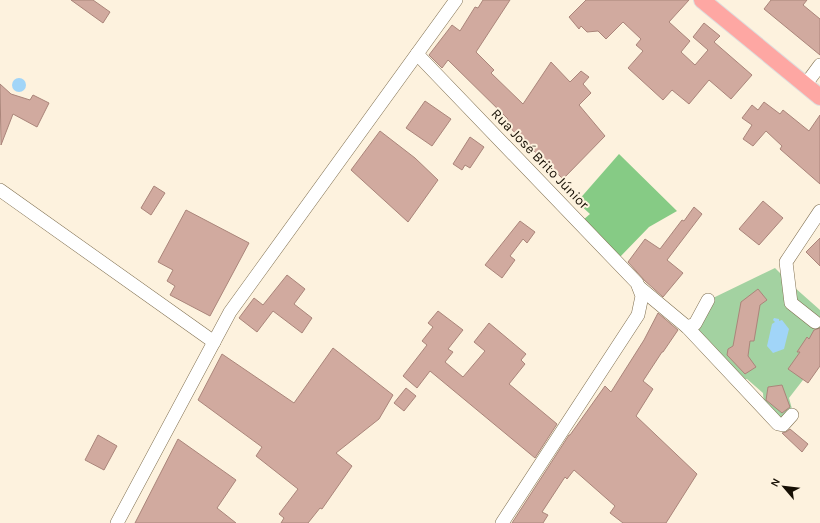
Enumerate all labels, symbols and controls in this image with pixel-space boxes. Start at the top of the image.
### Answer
street label: Rua José Brito Júnior [488,105,593,213]
north arrow [764,467,804,507]
text: N [768,476,783,489]

